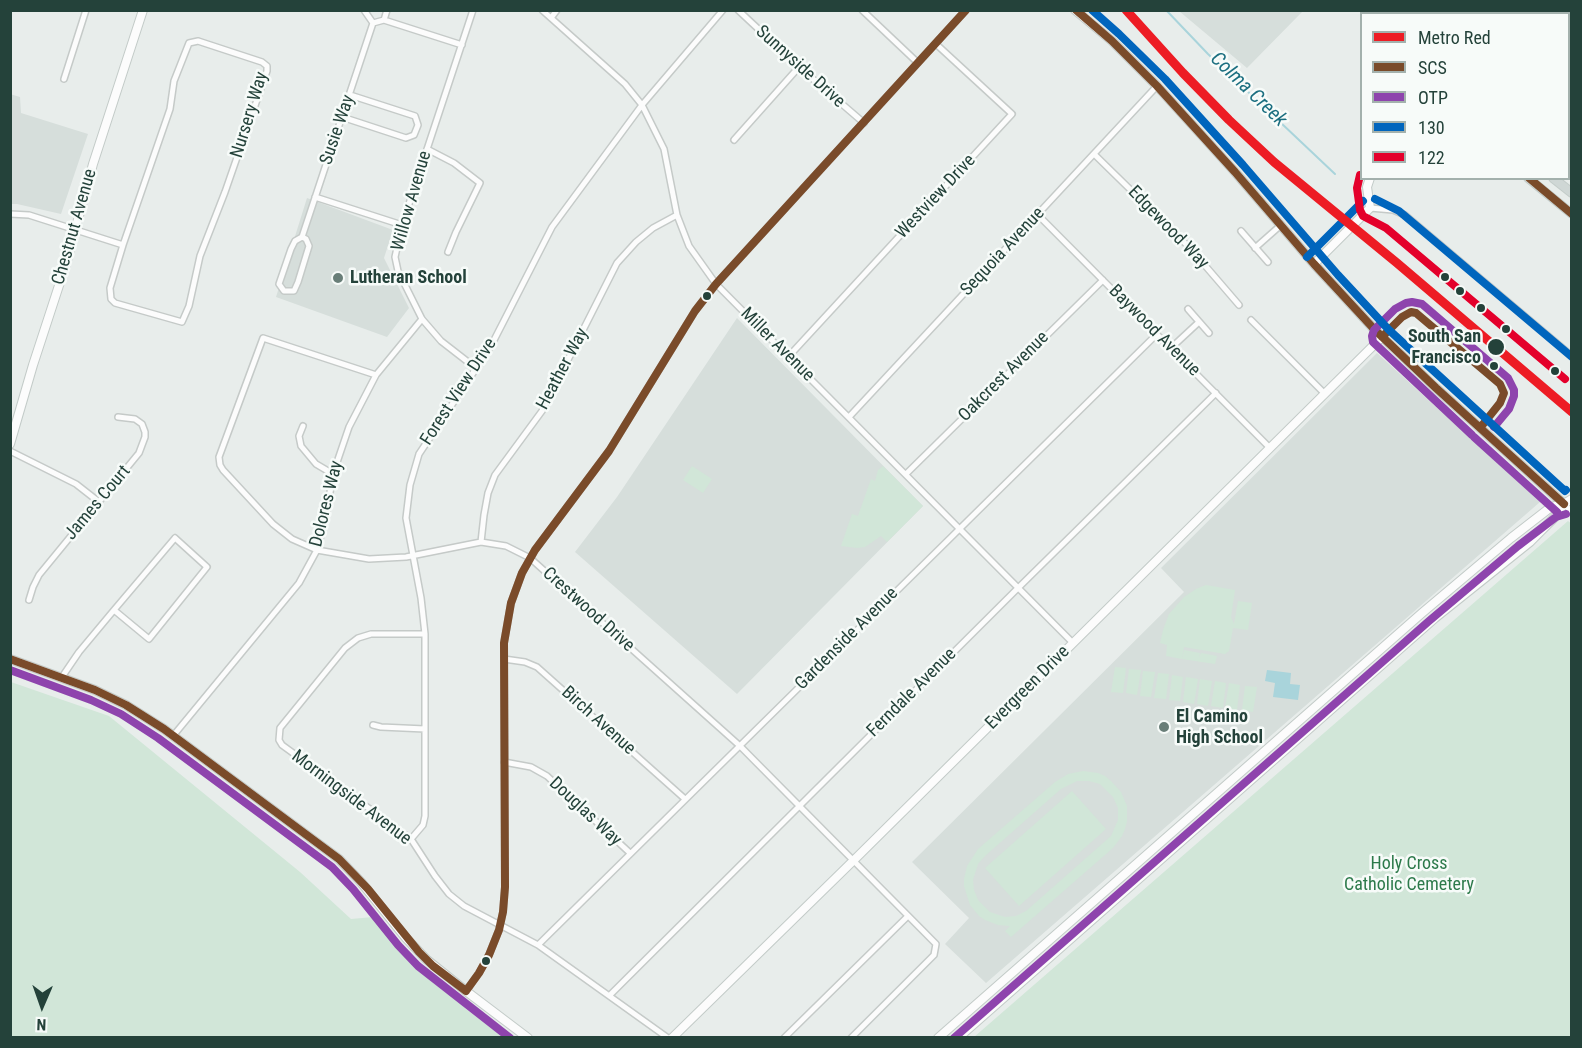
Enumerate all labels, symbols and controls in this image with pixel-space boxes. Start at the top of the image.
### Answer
legend [1360,12,1570,180]
street label: Sunnyside Drive [751,21,849,113]
text: Metro Red [1418,27,1491,48]
water label: Colma Creek [1205,48,1291,132]
text: SCS [1418,57,1447,78]
street label: Nursery Way [227,69,273,161]
text: OTP [1418,87,1448,108]
street label: Susie Way [316,92,360,168]
text: 130 [1418,117,1445,138]
text: 122 [1418,147,1445,168]
street label: Willow Avenue [387,149,437,253]
street label: Westview Drive [891,150,981,244]
street label: Chestnut Avenue [48,167,102,287]
street label: Edgewood Way [1123,182,1213,274]
street label: Sequoia Avenue [956,203,1050,301]
place label: Lutheran School [350,267,467,289]
marker: Lutheran School [331,271,345,285]
unlabelled marker [1439,271,1451,283]
street label: Baywood Avenue [1104,281,1204,381]
unlabelled marker [1454,285,1466,297]
unlabelled marker [701,290,713,302]
unlabelled marker [1475,302,1487,314]
street label: Miller Avenue [735,303,819,387]
unlabelled marker [1500,323,1512,335]
street label: Heather Way [532,324,594,414]
place label: South San Francisco [1408,326,1481,368]
street label: Oakcrest Avenue [954,327,1054,427]
street label: Forest View Drive [416,334,502,450]
marker: South San Francisco [1486,337,1506,357]
unlabelled marker [1488,360,1500,372]
unlabelled marker [1549,365,1561,377]
street label: Dolores Way [306,459,348,549]
street label: James Court [61,461,135,545]
street label: Crestwood Drive [538,563,638,657]
street label: Gardenside Avenue [791,583,903,695]
street label: Evergreen Drive [982,642,1074,734]
street label: Ferndale Avenue [863,644,961,742]
street label: Birch Avenue [557,682,639,760]
place label: El Camino High School [1176,706,1263,748]
marker: El Camino High School [1157,720,1171,734]
street label: Morningside Avenue [287,746,415,850]
street label: Douglas Way [544,773,626,851]
park label: Holy Cross Catholic Cemetery [1344,853,1474,896]
unlabelled marker [480,955,492,967]
north arrow [12,976,72,1036]
text: N [36,1015,47,1034]

